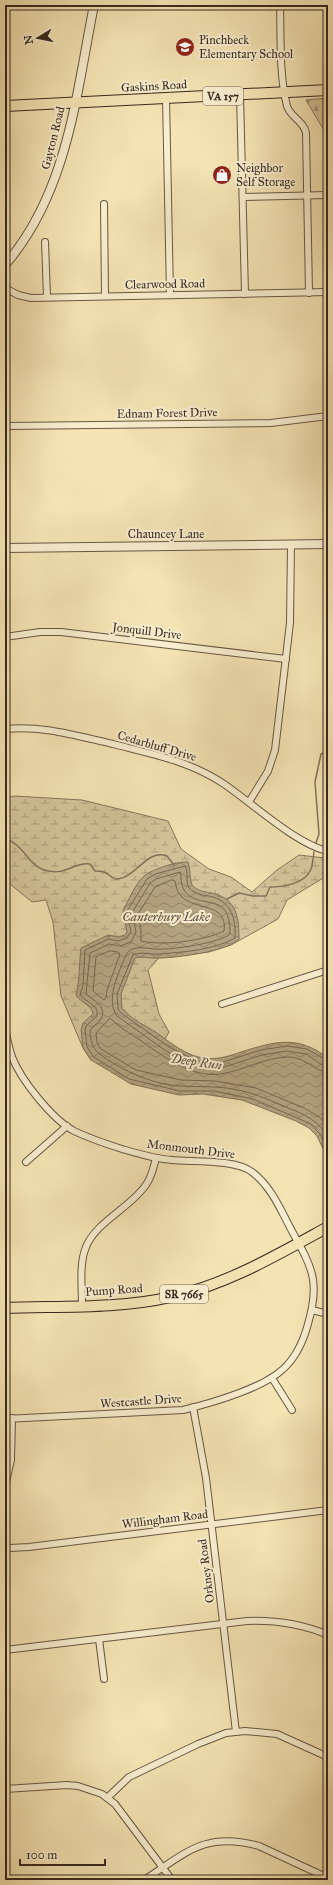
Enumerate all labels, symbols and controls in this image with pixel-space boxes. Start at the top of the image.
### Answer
north arrow [18,18,58,58]
text: N [21,33,36,45]
place label: Pinchbeck Elementary School [199,33,294,61]
school or university icon: Pinchbeck Elementary School [174,36,196,58]
street label: Gaskins Road [121,77,187,95]
road number: VA 157 [203,87,243,105]
street label: Gayton Road [38,105,68,171]
place label: Neighbor Self Storage [236,161,295,190]
shop icon: Neighbor Self Storage [211,164,233,186]
street label: Clearwood Road [125,276,205,292]
street label: Ednam Forest Drive [116,405,218,421]
street label: Chauncey Lane [128,527,204,541]
street label: Jonquill Drive [110,620,182,643]
street label: Cedarbluff Drive [116,728,198,764]
water label: Canterbury Lake [122,909,211,925]
water label: Deep Run [169,1050,223,1074]
street label: Monmouth Drive [146,1137,236,1161]
street label: Pump Road [85,1281,143,1299]
road number: SR 7665 [160,1285,208,1303]
street label: Westcastle Drive [100,1391,182,1411]
street label: Willingham Road [121,1507,209,1532]
street label: Orkney Road [195,1538,217,1604]
scale bar [20,1841,105,1867]
text: 100 m [26,1848,57,1862]

